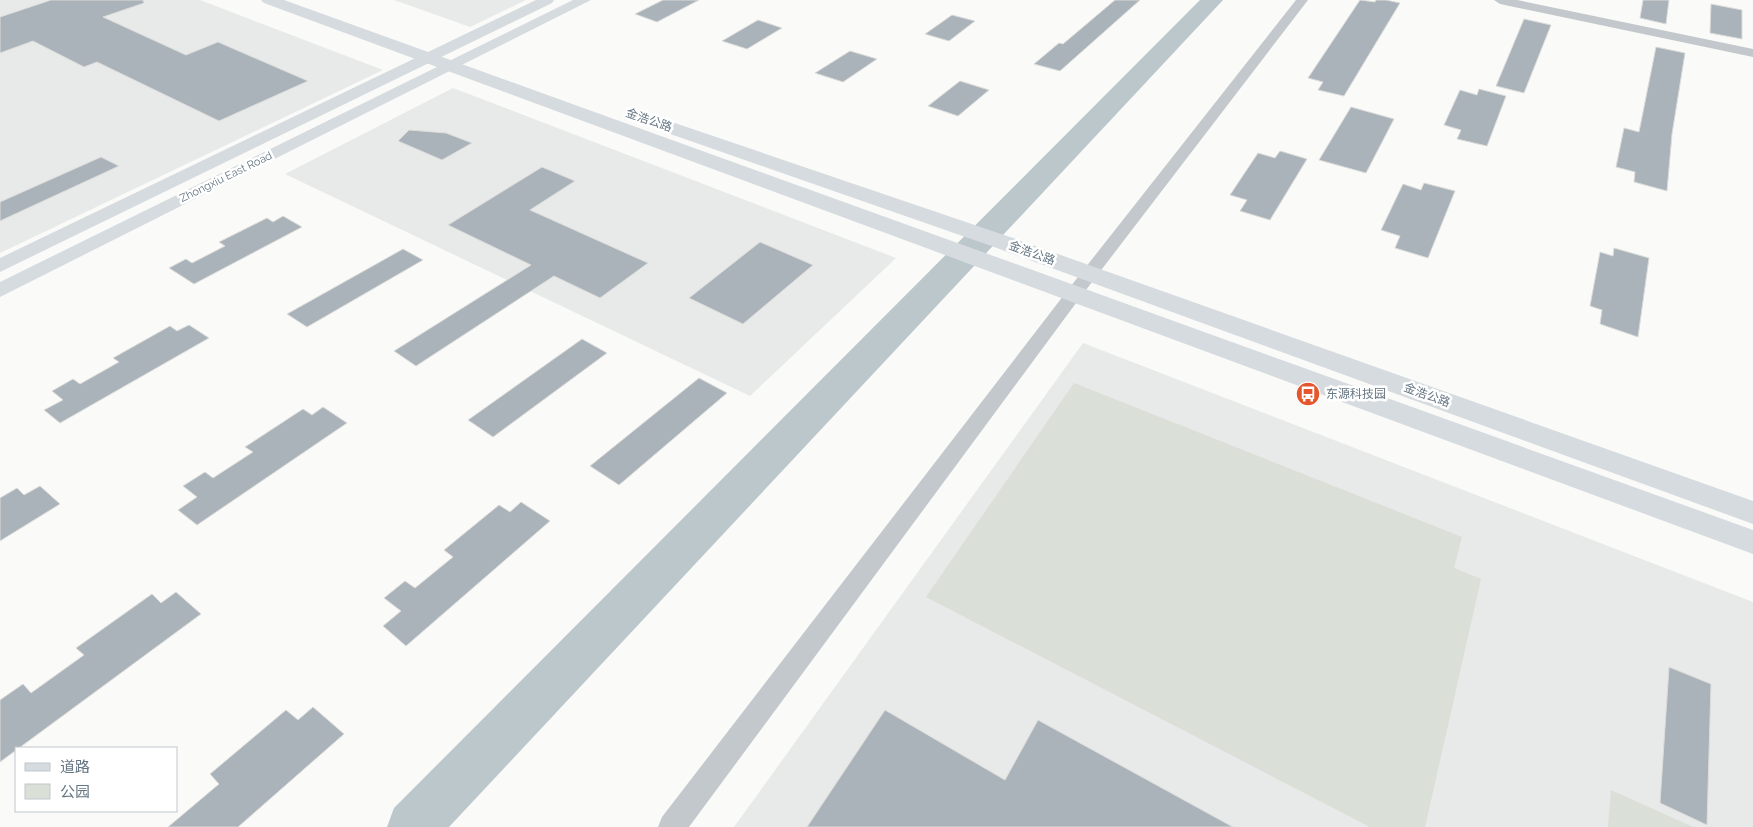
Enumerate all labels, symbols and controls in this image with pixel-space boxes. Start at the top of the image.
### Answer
street label: 金浩公路 [624,106,674,134]
street label: Zhongxiu East Road [178,149,274,205]
street label: 金浩公路 [1007,238,1057,268]
street label: 金浩公路 [1402,380,1452,410]
bus stop icon: 东源科技园 [1295,381,1321,407]
place label: 东源科技园 [1326,387,1386,401]
legend [15,747,178,812]
text: 道路 [60,758,90,776]
text: 公园 [60,783,90,801]

